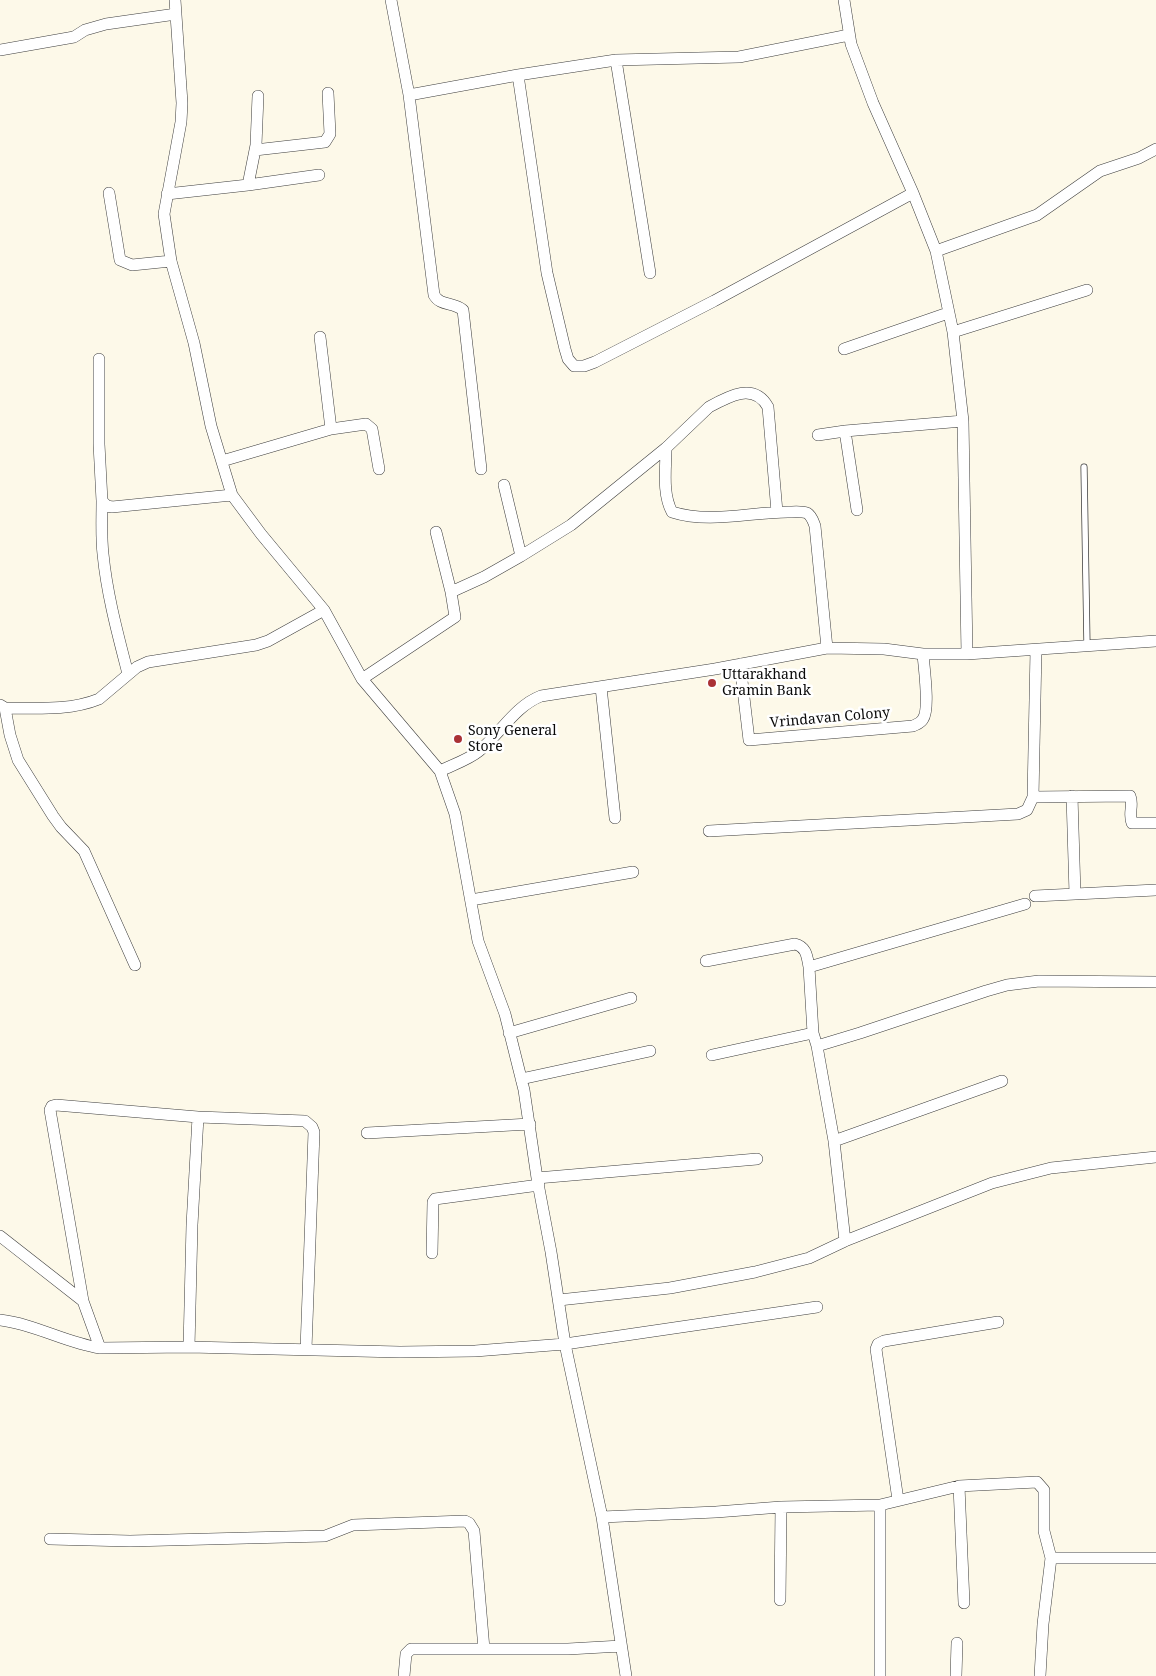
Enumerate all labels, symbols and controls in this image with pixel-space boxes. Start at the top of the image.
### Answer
place label: Uttarakhand Gramin Bank [722,667,811,700]
marker: Uttarakhand Gramin Bank [706,677,718,689]
street label: Vrindavan Colony [769,704,891,732]
place label: Sony General Store [468,723,557,756]
marker: Sony General Store [452,733,464,745]

